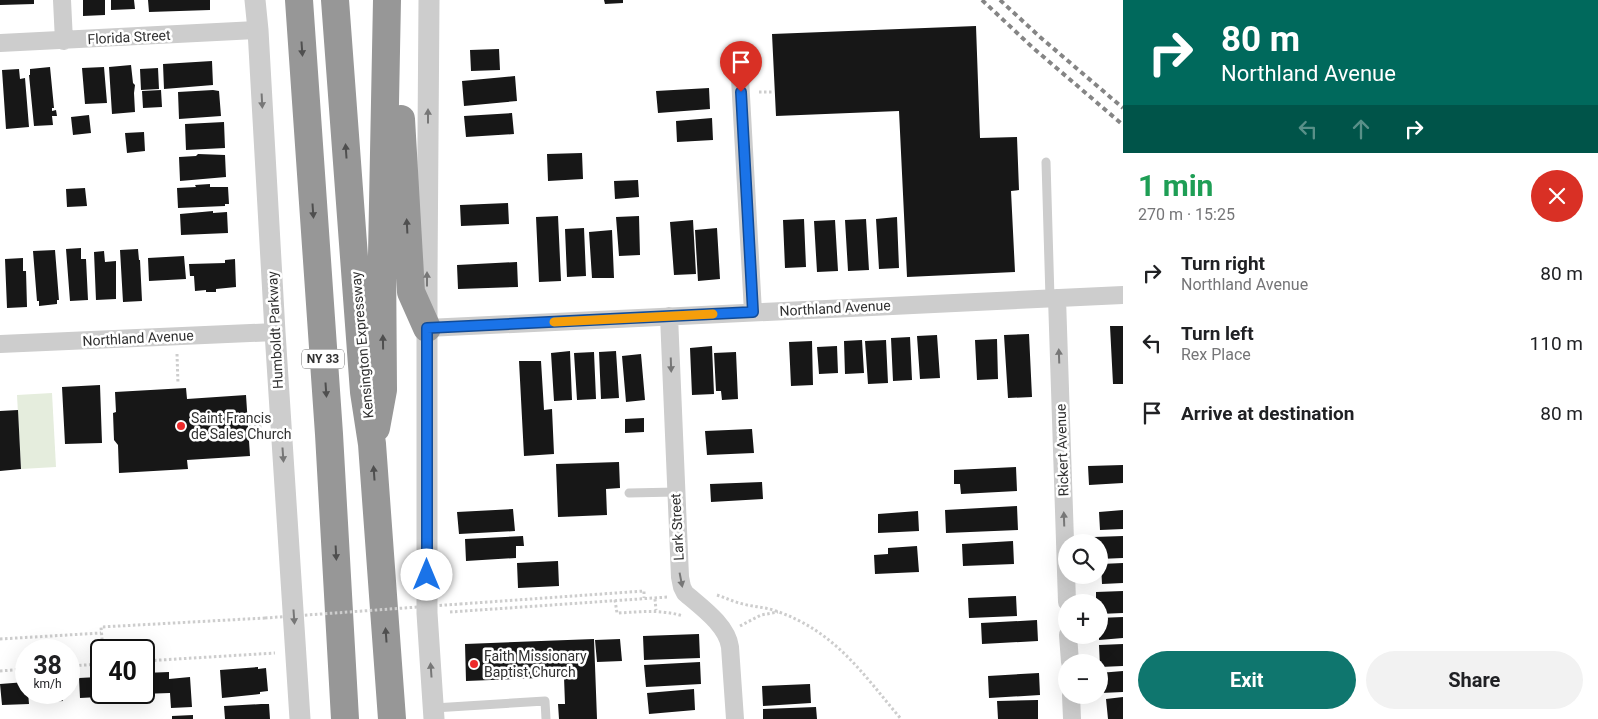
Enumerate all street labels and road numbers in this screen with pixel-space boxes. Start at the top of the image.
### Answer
street label: Florida Street [87,27,171,47]
street label: Humboldt Parkway [264,270,286,389]
street label: Kensington Expressway [348,270,376,419]
street label: Northland Avenue [779,297,891,319]
street label: Northland Avenue [82,327,194,349]
road number: NY 33 [302,349,344,368]
street label: Rickert Avenue [1052,403,1072,497]
street label: Lark Street [667,493,687,561]

